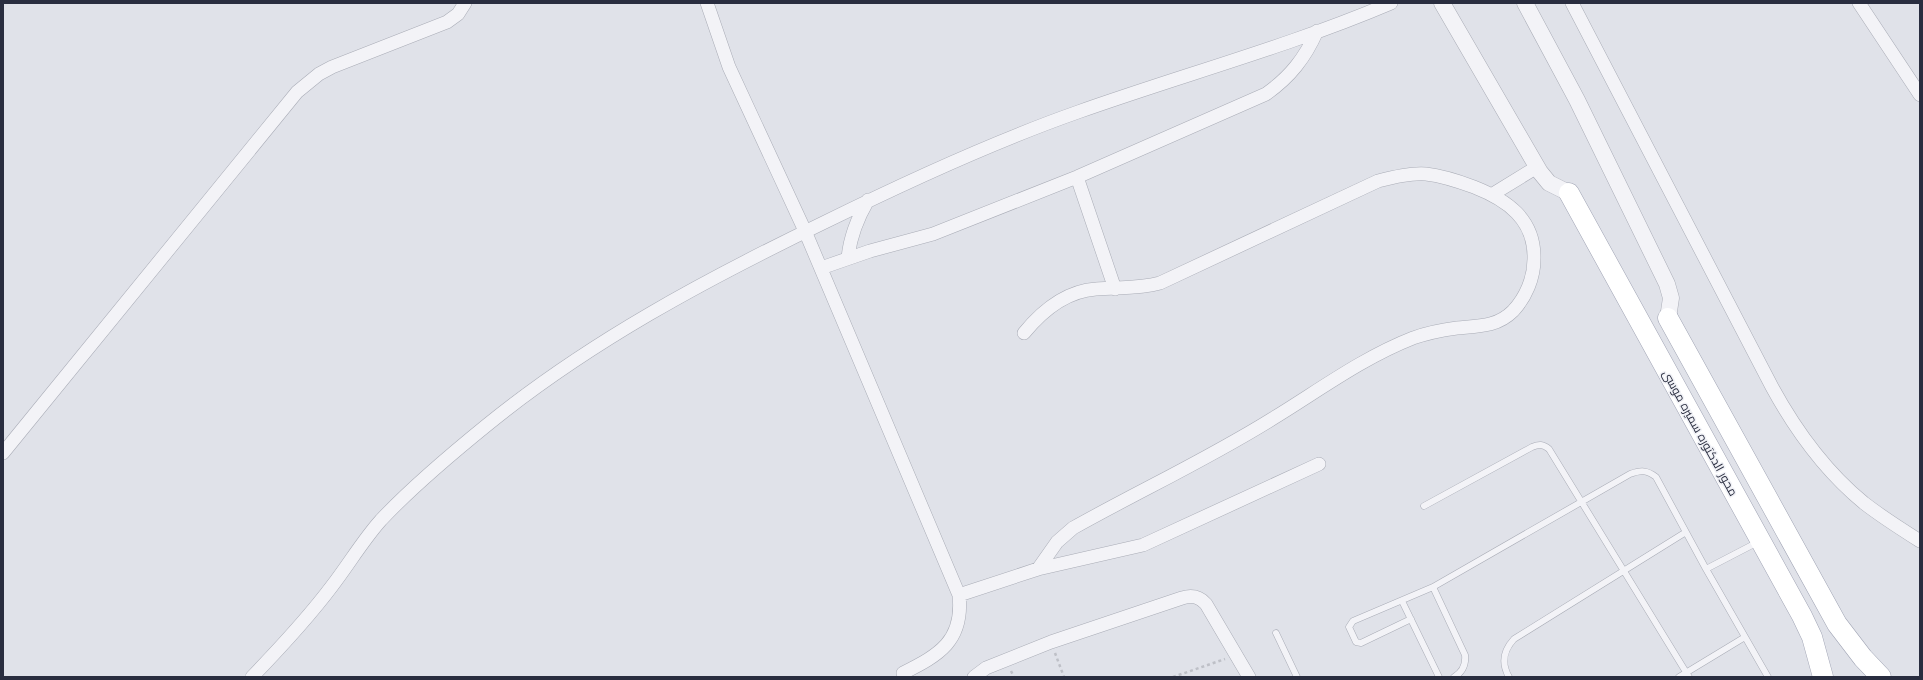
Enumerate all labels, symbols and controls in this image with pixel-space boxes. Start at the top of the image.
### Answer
street label: محور الدكتوره سميره موسى [1660,368,1740,498]

